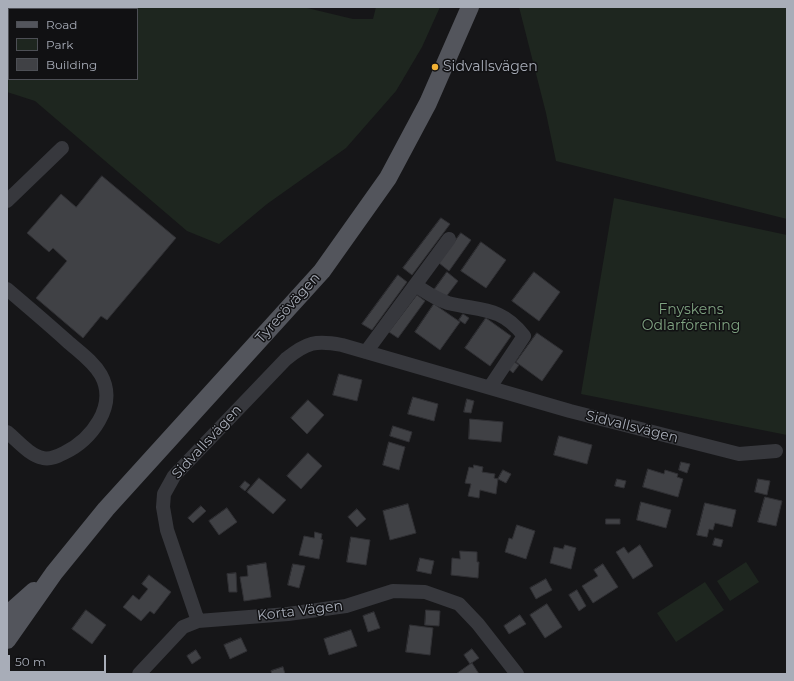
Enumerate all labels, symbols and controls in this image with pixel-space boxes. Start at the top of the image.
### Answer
legend [8,8,138,80]
text: Road [46,17,77,32]
text: Park [46,37,73,52]
text: Building [46,57,97,72]
place label: Sidvallsvägen [443,59,538,75]
marker: Sidvallsvägen [430,62,440,72]
street label: Tyresövägen [252,270,324,346]
park label: Fnyskens Odlarförening [642,302,740,334]
street label: Sidvallsvägen [169,402,245,482]
street label: Sidvallsvägen [584,407,680,447]
street label: Korta Vägen [256,597,344,625]
scale bar [10,647,108,673]
text: 50 m [15,654,46,669]

